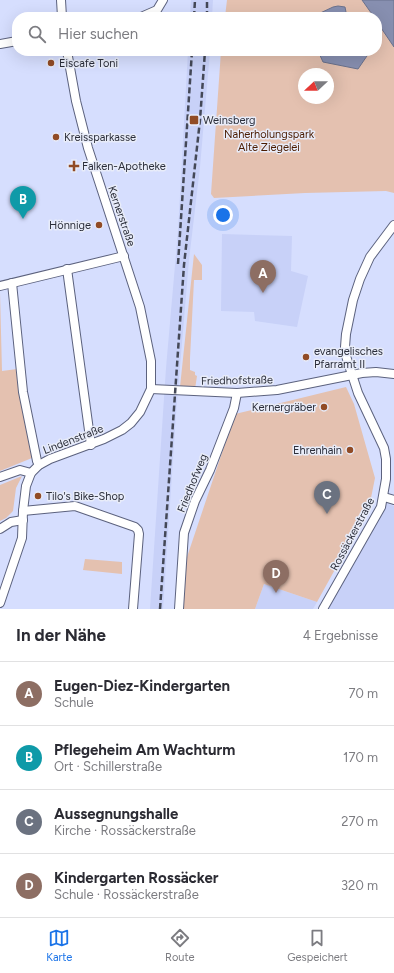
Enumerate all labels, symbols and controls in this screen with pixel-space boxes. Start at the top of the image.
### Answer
search box [12,12,382,56]
icon: search [26,23,48,45]
text: Hier suchen [58,25,138,43]
place label: Eiscafe Toni [59,57,118,70]
marker: Eiscafe Toni [46,58,56,68]
north arrow [298,68,334,104]
marker: Weinsberg [188,114,200,126]
place label: Weinsberg [203,114,256,127]
park label: Naherholungspark Alte Ziegelei [224,128,315,154]
place label: Kreissparkasse [64,131,136,144]
marker: Kreissparkasse [51,132,61,142]
place label: Falken-Apotheke [82,160,166,173]
marker: Falken-Apotheke [69,161,79,171]
street label: Kernerstraße [105,184,138,248]
pin: B [10,186,36,219]
your location [213,205,233,225]
place label: Hönnige [49,219,91,232]
marker: Hönnige [94,220,104,230]
pin: A [250,260,276,293]
place label: evangelisches Pfarramt II [314,345,383,371]
marker: evangelisches Pfarramt II [301,352,311,362]
street label: Friedhofstraße [201,373,273,388]
place label: Kernergräber [252,401,316,414]
marker: Kernergräber [319,402,329,412]
street label: Lindenstraße [41,422,105,457]
place label: Ehrenhain [293,444,342,457]
marker: Ehrenhain [345,445,355,455]
street label: Friedhofweg [175,452,210,514]
pin: C [314,481,340,514]
place label: Tilo's Bike-Shop [46,490,125,503]
marker: Tilo's Bike-Shop [33,491,43,501]
street label: Rossäckerstraße [328,495,377,573]
pin: D [263,560,289,593]
text: In der Nähe [16,625,106,645]
text: 4 Ergebnisse [303,628,378,643]
text: Eugen-Diez-Kindergarten [54,677,230,695]
text: A [24,686,34,701]
text: 70 m [348,686,378,701]
text: Schule [54,695,93,710]
text: Pflegeheim Am Wachturm [54,741,235,759]
text: B [25,750,33,765]
text: 170 m [343,750,378,765]
text: Ort · Schillerstraße [54,759,162,774]
text: Aussegnungshalle [54,805,178,823]
text: C [24,814,34,829]
text: 270 m [341,814,378,829]
text: Kirche · Rossäckerstraße [54,823,196,838]
text: Kindergarten Rossäcker [54,869,219,887]
text: D [24,878,34,893]
text: 320 m [341,878,378,893]
text: Schule · Rossäckerstraße [54,887,199,902]
tab: Karte [46,927,72,964]
tab: Route [165,927,195,964]
tab: Gespeichert [287,927,348,964]

